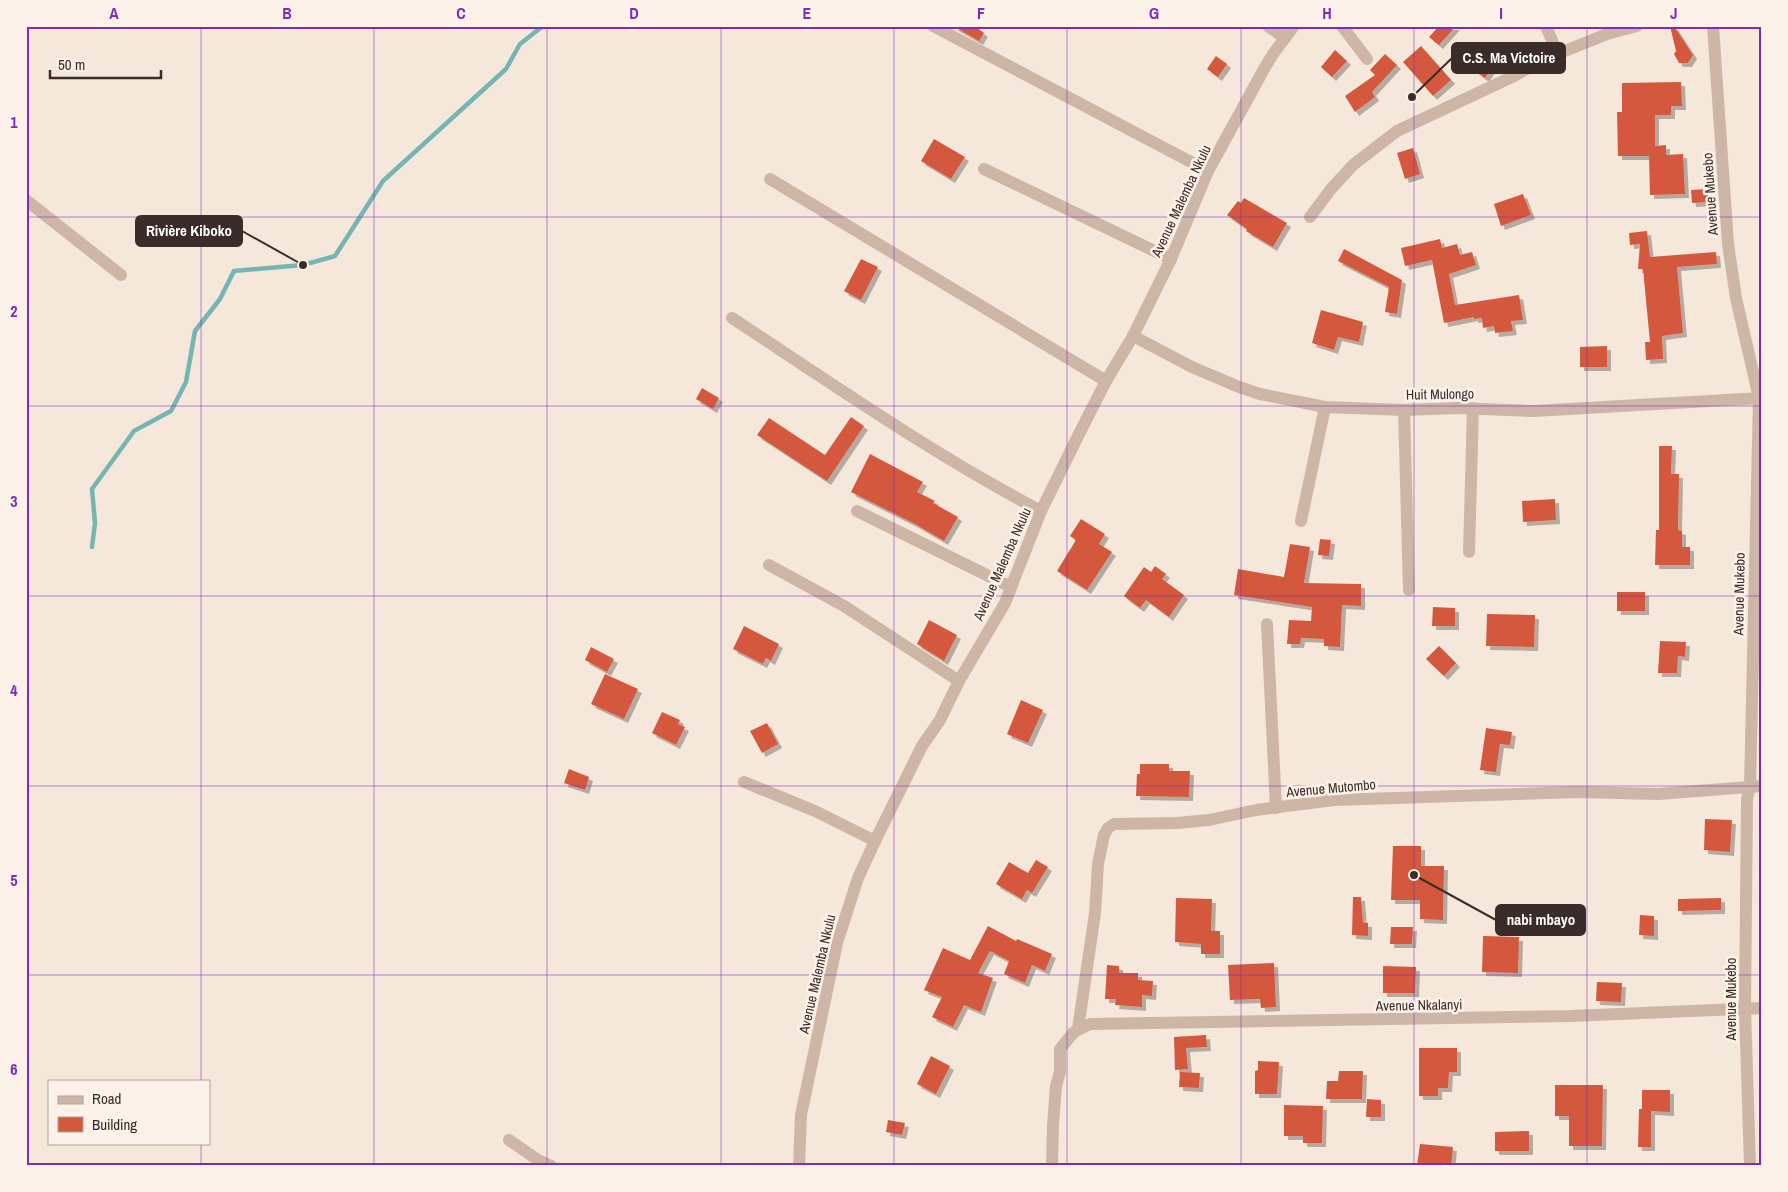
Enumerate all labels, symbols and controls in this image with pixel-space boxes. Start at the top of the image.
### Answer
text: A [109,2,119,24]
text: B [282,2,292,24]
text: C [456,2,466,24]
text: D [629,2,639,24]
text: E [803,2,812,24]
text: F [977,2,985,24]
text: G [1149,2,1159,24]
text: H [1322,2,1332,24]
text: I [1499,2,1503,24]
text: J [1670,2,1678,24]
callout: C.S. Ma Victoire [1452,43,1565,73]
text: C.S. Ma Victoire [1463,47,1556,68]
scale bar [50,48,161,80]
text: 50 m [58,54,85,75]
text: 1 [10,111,18,133]
street label: Avenue Malemba Nkulu [1147,142,1215,261]
street label: Avenue Mukebo [1698,152,1722,237]
callout: Rivière Kiboko [136,216,242,246]
text: Rivière Kiboko [146,220,232,241]
text: 2 [10,300,18,322]
street label: Huit Mulongo [1406,384,1474,404]
text: 3 [10,490,18,512]
street label: Avenue Malemba Nkulu [969,505,1035,624]
street label: Avenue Mukebo [1729,552,1749,637]
text: 4 [10,679,18,701]
street label: Avenue Mutombo [1284,775,1377,801]
text: 5 [10,869,18,891]
callout: nabi mbayo [1496,905,1585,935]
text: nabi mbayo [1507,909,1575,930]
street label: Avenue Malemba Nkulu [794,913,839,1036]
street label: Avenue Mukebo [1722,958,1740,1041]
street label: Avenue Nkalanyi [1375,995,1462,1015]
text: 6 [10,1058,18,1080]
legend [48,1080,210,1144]
text: Road [92,1088,121,1109]
text: Building [92,1114,137,1135]

